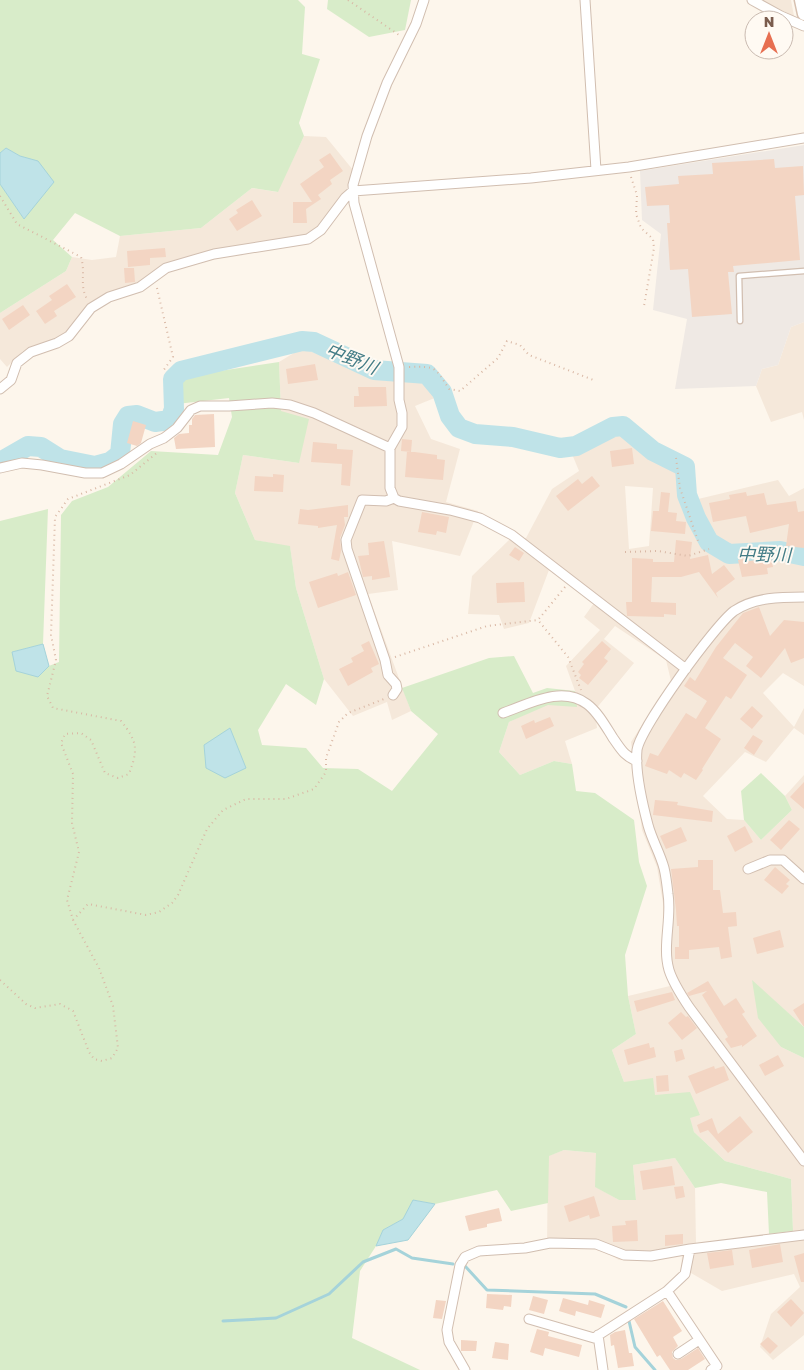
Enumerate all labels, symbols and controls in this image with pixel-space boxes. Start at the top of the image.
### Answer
north arrow [744,10,794,60]
text: N [764,13,774,30]
water label: 中野川 [323,338,383,379]
water label: 中野川 [737,543,793,566]

